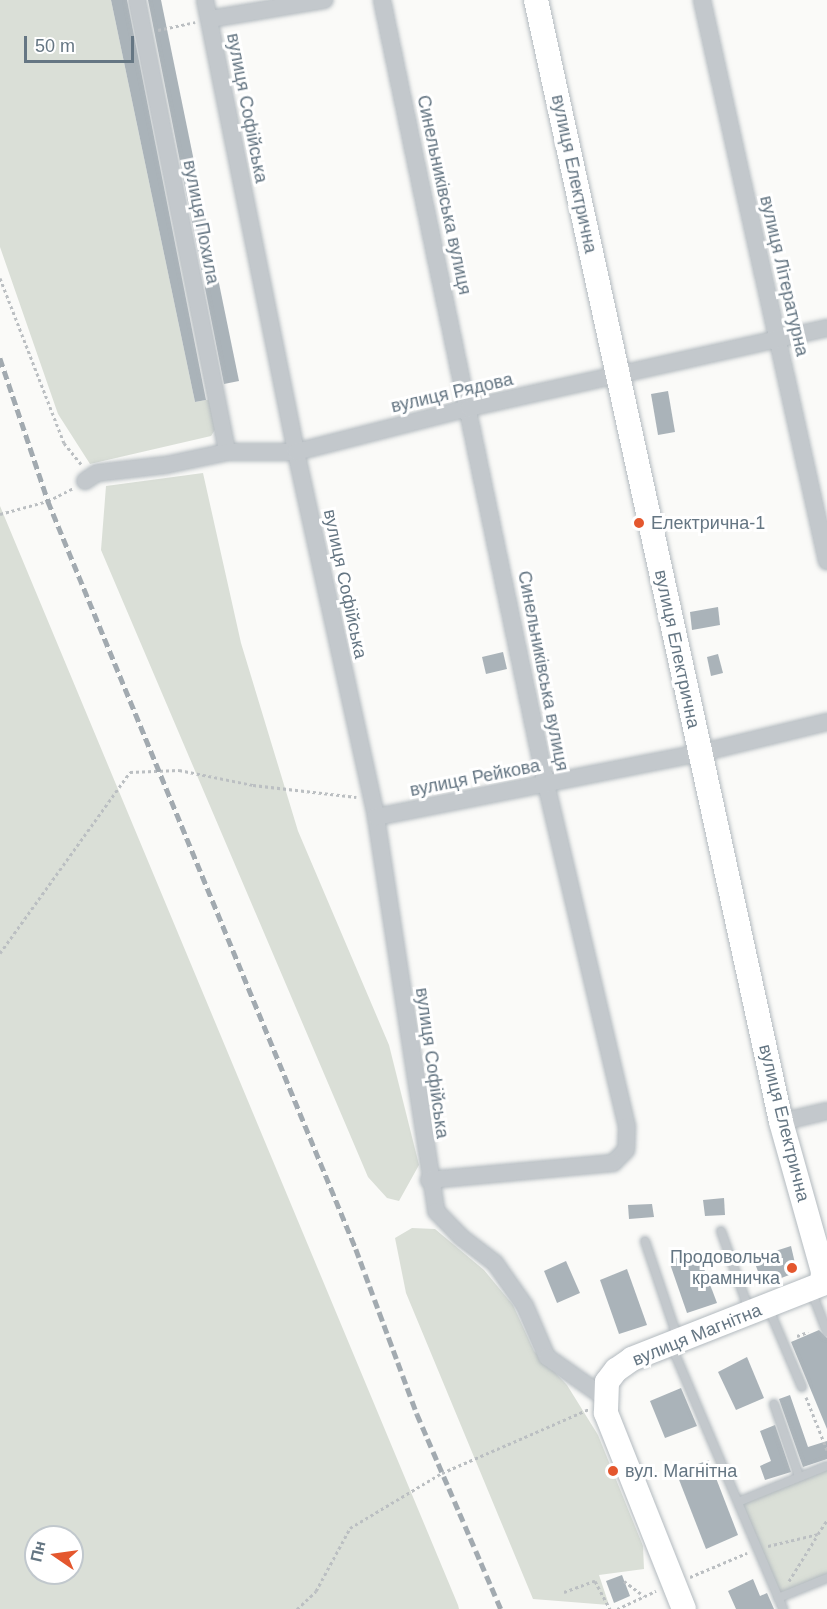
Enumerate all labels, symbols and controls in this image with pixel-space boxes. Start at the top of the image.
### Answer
scale bar [27,24,136,62]
street label: вулиця Софійська [222,31,272,185]
text: 50 m [35,36,75,56]
street label: Синельниківська вулиця [412,93,476,297]
street label: вулиця Електрична [547,93,601,255]
street label: вулиця Похила [178,158,224,286]
street label: вулиця Літературна [755,194,813,358]
street label: вулиця Рядова [389,368,515,418]
street label: вулиця Софійська [319,507,371,661]
place label: Електрична-1 [651,512,765,534]
marker: Електрична-1 [632,516,646,530]
street label: вулиця Електрична [650,568,704,730]
street label: Синельниківська вулиця [513,569,573,773]
street label: вулиця Рейкова [408,755,542,801]
street label: вулиця Софійська [411,986,453,1140]
street label: вулиця Електрична [754,1042,814,1204]
place label: Продовольча крамничка [670,1247,780,1290]
marker: Продовольча крамничка [785,1261,799,1275]
street label: вулиця Магнітна [629,1299,765,1371]
place label: вул. Магнітна [625,1460,737,1482]
marker: вул. Магнітна [606,1464,620,1478]
north arrow [24,1525,84,1585]
text: Пн [27,1539,49,1564]

